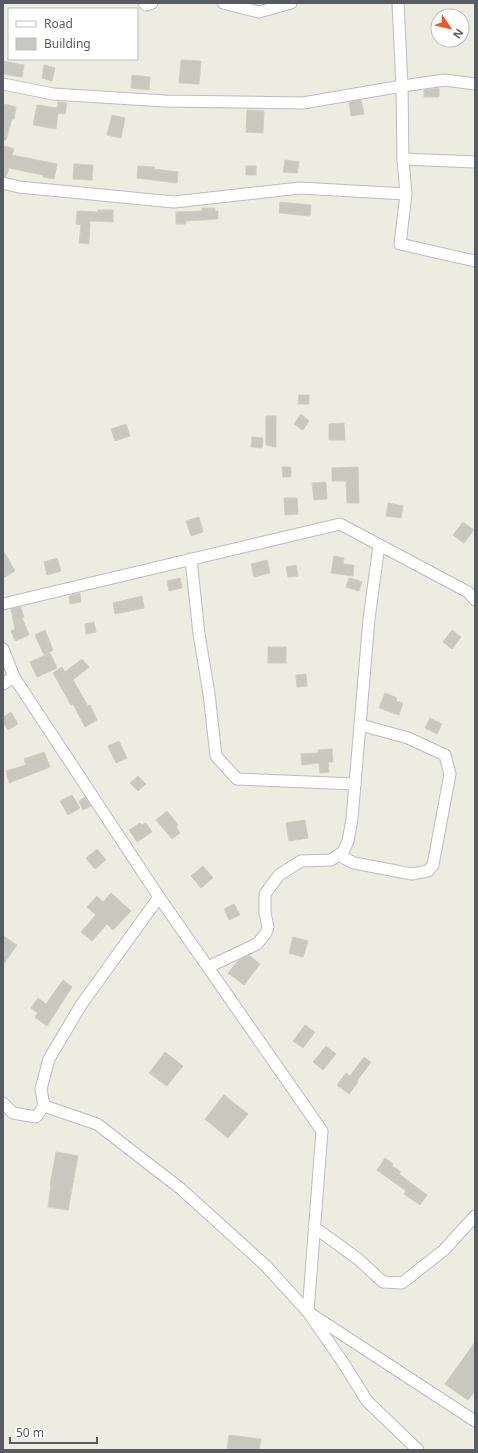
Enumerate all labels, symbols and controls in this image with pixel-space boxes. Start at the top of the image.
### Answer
legend [8,8,138,60]
north arrow [430,8,470,48]
text: Road [44,15,73,32]
text: N [450,26,467,42]
text: Building [44,35,91,52]
scale bar [10,1419,97,1445]
text: 50 m [16,1424,44,1441]

